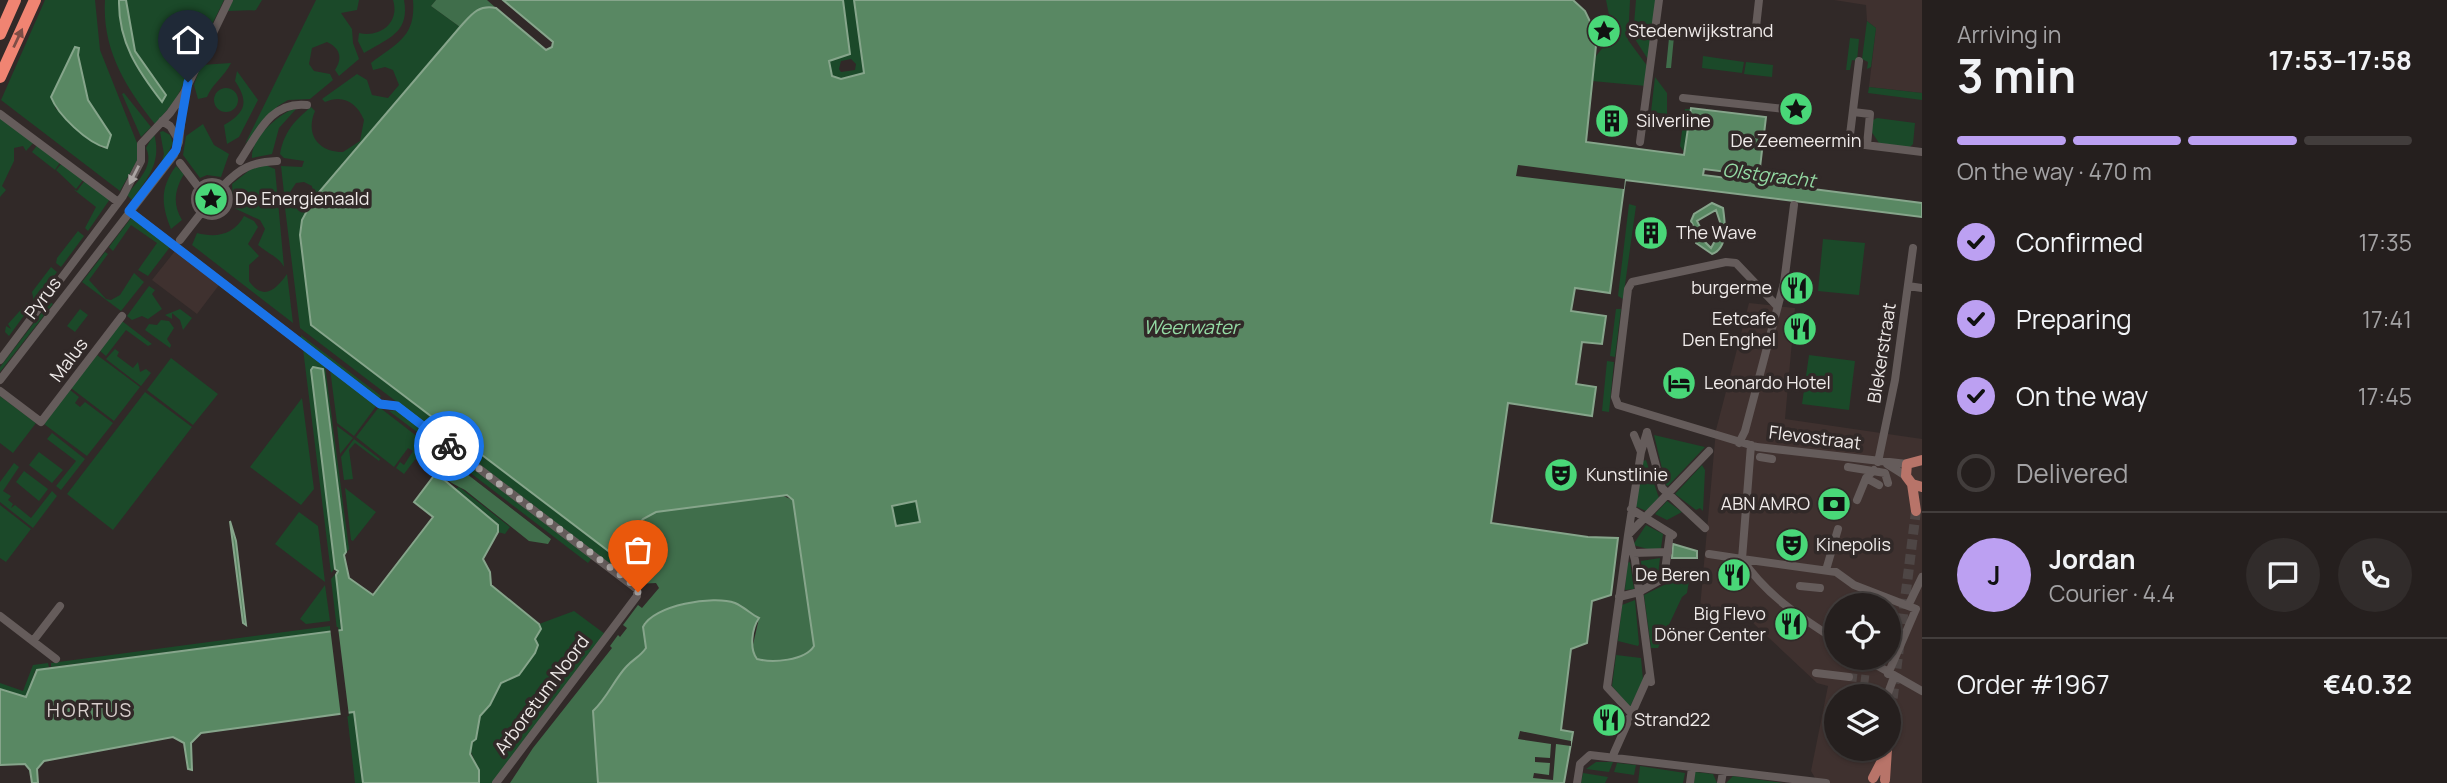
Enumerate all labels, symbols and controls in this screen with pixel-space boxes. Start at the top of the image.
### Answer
pin [158,10,218,82]
place icon: Stedenwijkstrand [1585,12,1623,50]
place label: Stedenwijkstrand [1628,18,1773,42]
text: Arriving in [1957,18,2062,50]
icon: home [169,21,207,59]
one-way arrow [12,28,23,49]
text: 17:53–17:58 [2268,42,2412,78]
text: 3 min [1957,44,2076,107]
place icon: De Zeemeermin [1777,90,1815,128]
building icon: Silverline [1593,102,1631,140]
place label: Silverline [1636,108,1711,132]
place label: De Zeemeermin [1731,128,1861,152]
text: On the way · 470 m [1957,155,2152,187]
water label: Olstgracht [1721,156,1819,194]
one-way arrow [128,165,139,185]
place icon: De Energienaald [192,180,230,218]
place label: De Energienaald [235,186,369,210]
building icon: The Wave [1632,214,1670,252]
place label: The Wave [1676,220,1757,244]
icon: check [1957,223,1995,261]
text: Confirmed [2016,224,2143,260]
text: 17:35 [2359,226,2412,258]
restaurant icon: burgerme [1778,269,1816,307]
street label: Pyrus [18,271,66,323]
place label: burgerme [1691,275,1772,299]
icon: check [1957,300,1995,338]
street label: Blekerstraat [1861,301,1901,405]
text: Preparing [2016,301,2132,337]
text: 17:41 [2362,303,2412,335]
place label: Eetcafe Den Enghel [1682,306,1776,351]
restaurant icon: Eetcafe Den Enghel [1781,310,1819,348]
water label: Weerwater [1143,314,1241,340]
street label: Malus [44,332,93,386]
hotel icon: Leonardo Hotel [1660,364,1698,402]
place label: Leonardo Hotel [1704,370,1831,394]
icon: check [1957,377,1995,415]
text: On the way [2016,378,2148,414]
text: 17:45 [2358,380,2412,412]
courier [414,411,484,481]
street label: Flevostraat [1768,419,1863,455]
icon: bike [430,427,468,465]
text: Delivered [2016,455,2128,491]
theatre icon: Kunstlinie [1542,456,1580,494]
place label: Kunstlinie [1586,462,1668,486]
bank icon: ABN AMRO [1815,485,1853,523]
place label: ABN AMRO [1721,491,1810,515]
pin [608,520,668,592]
theatre icon: Kinepolis [1773,526,1811,564]
icon: bag [619,531,657,569]
place label: Kinepolis [1816,532,1891,556]
button: chat [2246,538,2320,612]
button: phone [2338,538,2412,612]
text: Jordan [2049,541,2135,577]
restaurant icon: De Beren [1715,556,1753,594]
text: J [1987,557,2001,593]
place label: De Beren [1635,562,1710,586]
text: Courier · 4.4 [2049,577,2175,609]
map controls [1824,593,1901,761]
button: locate [1824,593,1901,670]
place label: Big Flevo Döner Center [1654,601,1766,646]
restaurant icon: Big Flevo Döner Center [1772,605,1810,643]
street label: Arboretum Noord [488,630,594,759]
text: Order #1967 [1957,666,2110,702]
text: €40.32 [2323,666,2412,702]
button: layers [1824,684,1901,761]
district label: HORTUS [47,697,133,723]
restaurant icon: Strand22 [1590,701,1628,739]
place label: Strand22 [1634,707,1710,731]

